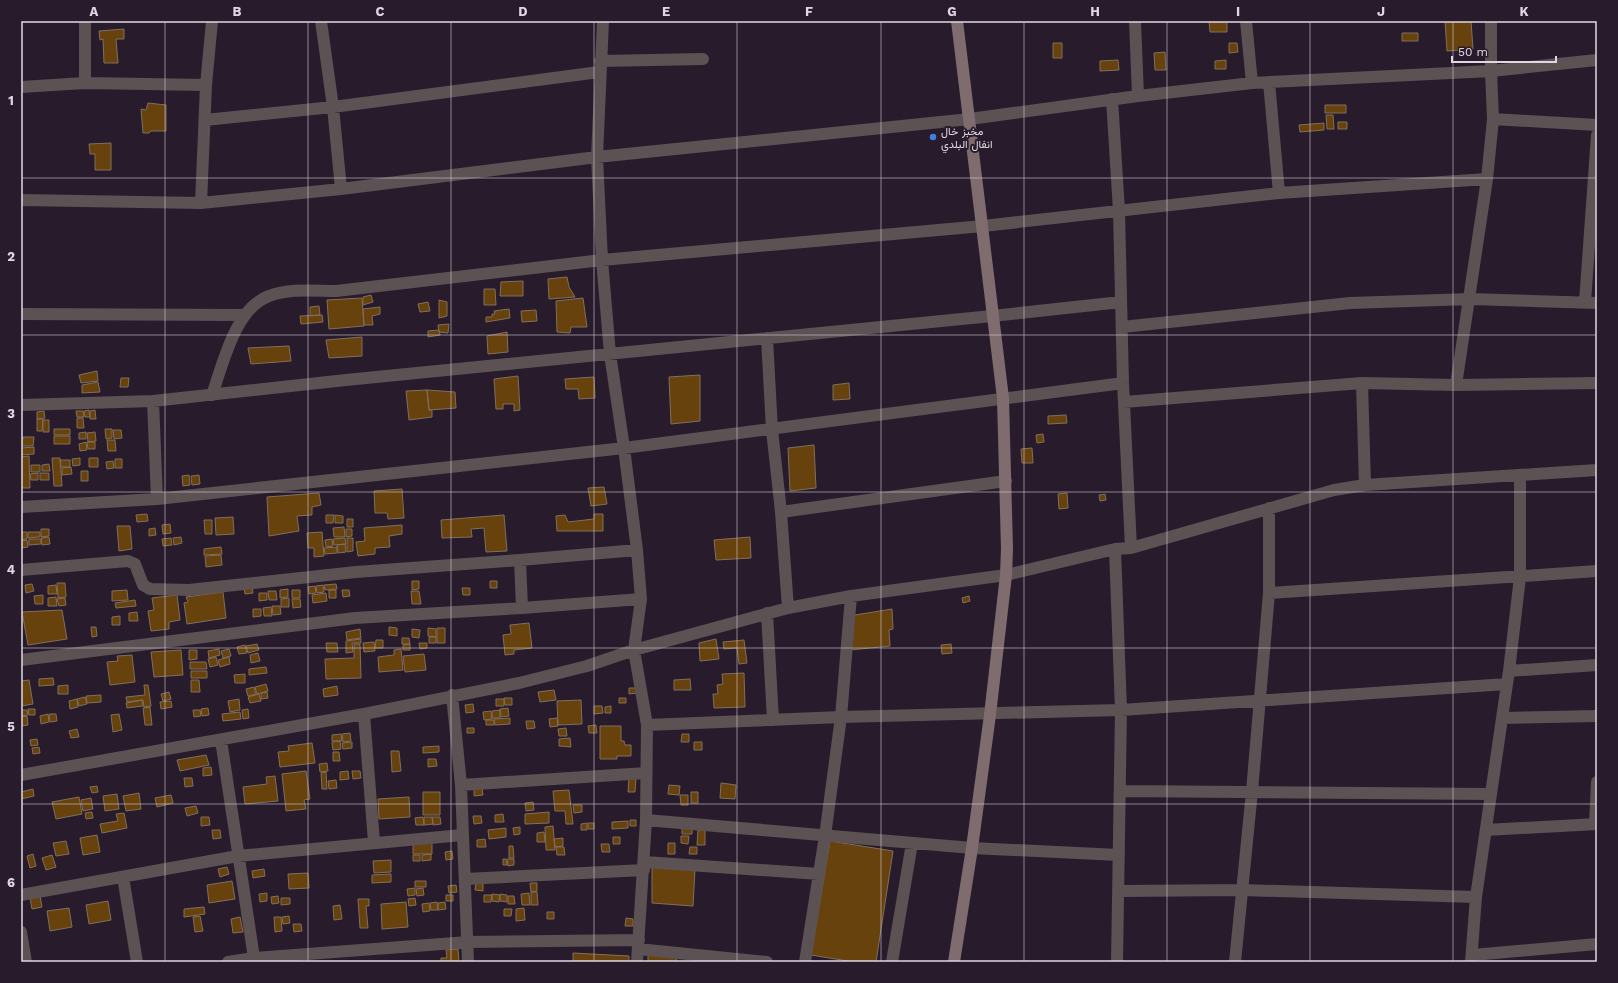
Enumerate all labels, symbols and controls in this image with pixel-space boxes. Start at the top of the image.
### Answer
text: A [90,4,99,19]
text: B [233,4,242,19]
text: C [376,4,385,19]
text: D [518,4,528,19]
text: E [662,4,670,19]
text: F [805,4,813,19]
text: G [947,4,957,19]
text: H [1090,4,1100,19]
text: I [1236,4,1240,19]
text: J [1377,4,1385,19]
text: K [1519,4,1529,19]
scale bar [1452,38,1556,64]
text: 50 m [1458,45,1488,59]
text: 1 [8,93,14,108]
place label: مخبز خال انفال البلدي [941,125,992,154]
marker: مخبز خال انفال البلدي [928,132,938,142]
text: 2 [7,249,15,264]
text: 3 [7,406,15,421]
text: 4 [7,562,16,577]
text: 5 [7,719,15,734]
text: 6 [7,875,15,890]

